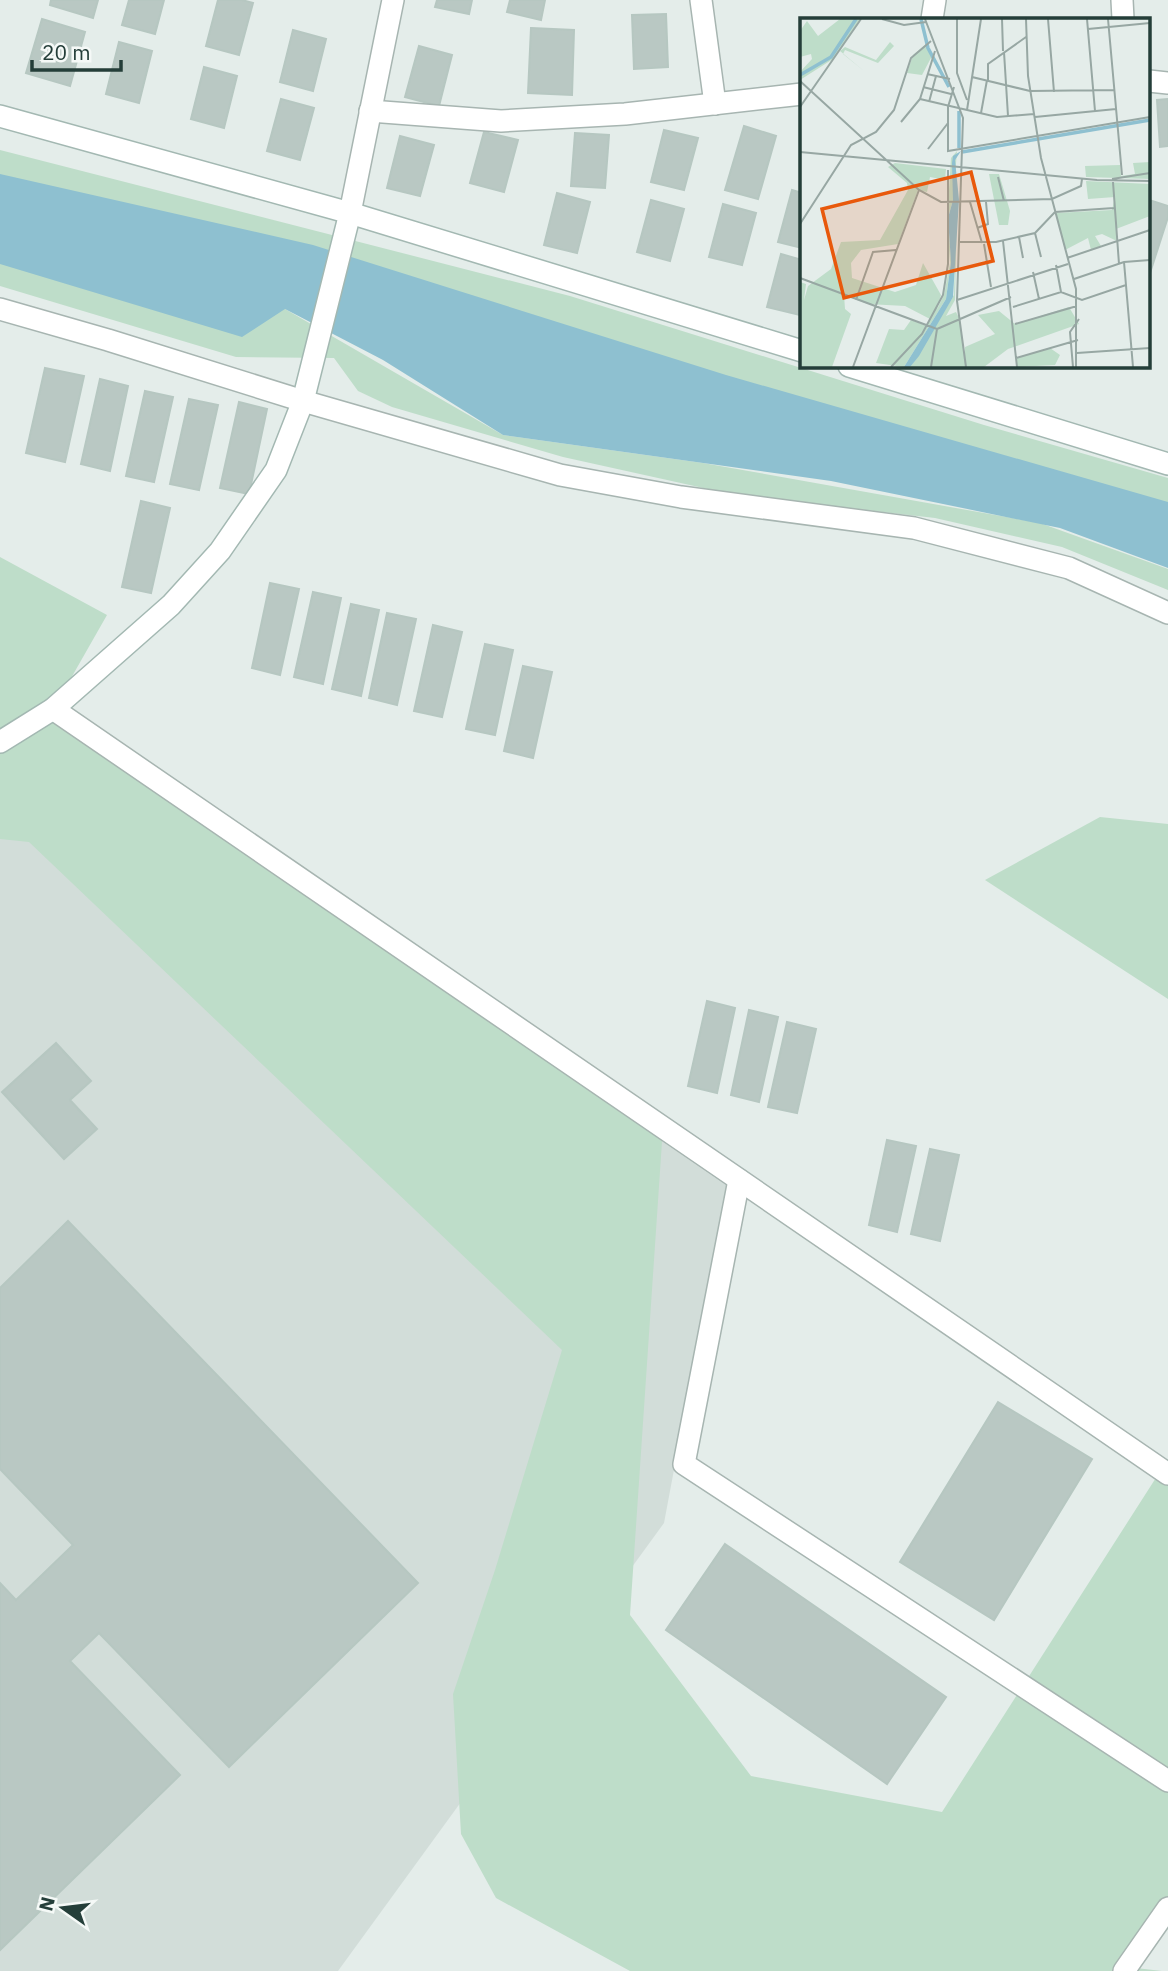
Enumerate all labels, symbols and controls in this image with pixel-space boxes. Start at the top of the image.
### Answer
inset map [800,18,1150,368]
scale bar [32,28,121,72]
text: 20 m [42,38,91,66]
north arrow [28,1873,98,1943]
text: N [33,1894,60,1913]

